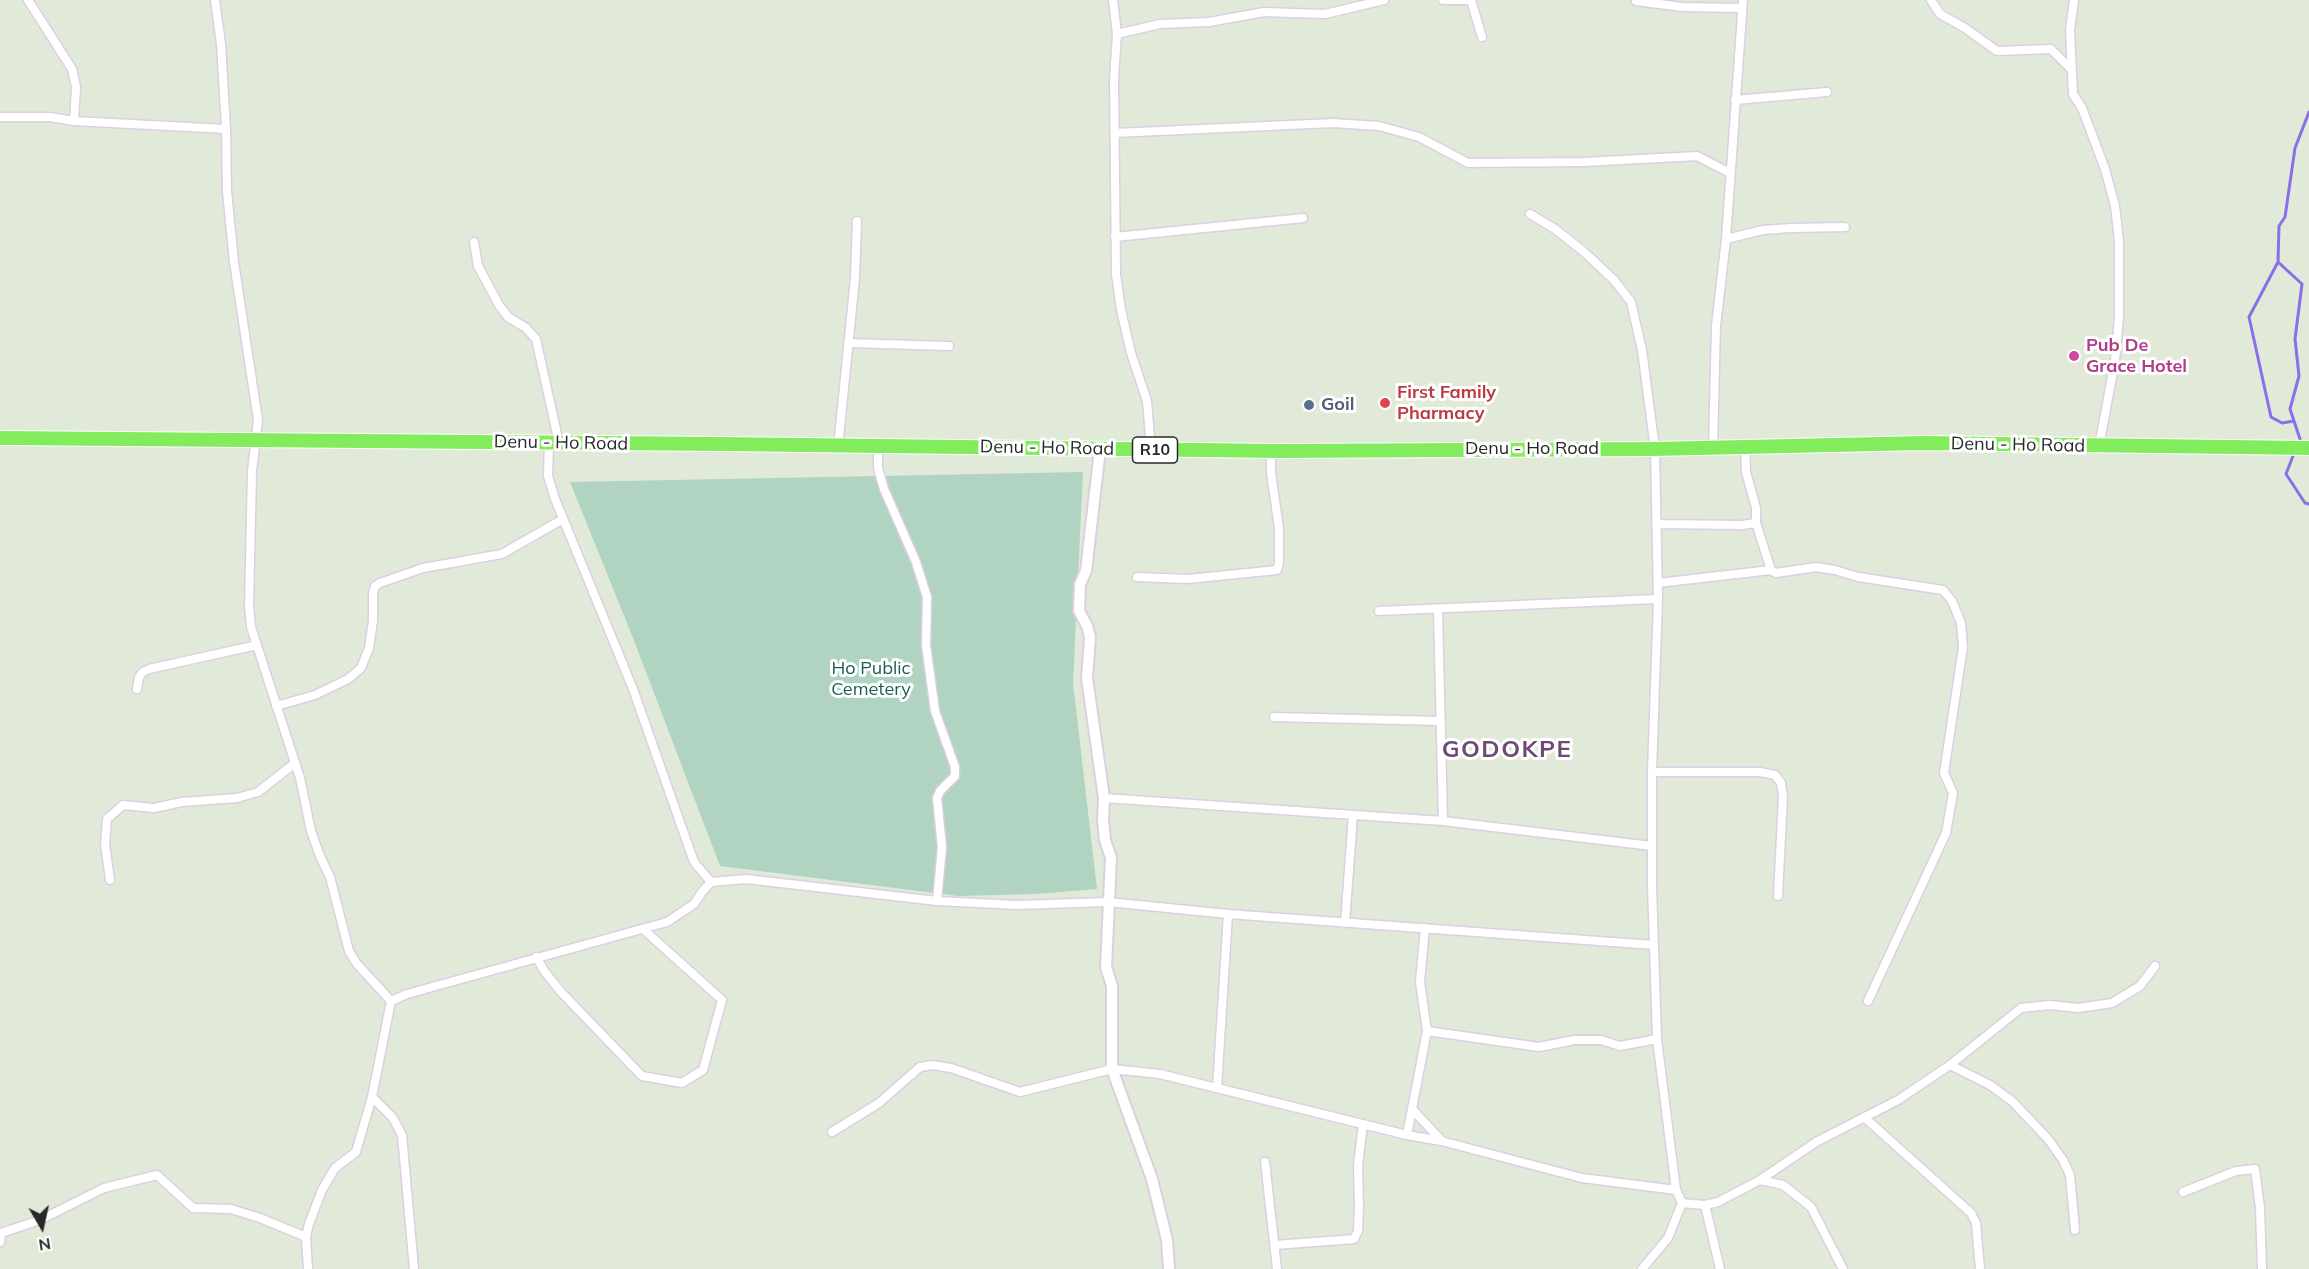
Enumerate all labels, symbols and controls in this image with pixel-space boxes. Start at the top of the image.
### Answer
place label: Pub De Grace Hotel [2086,335,2187,378]
marker: Pub De Grace Hotel [2067,349,2081,363]
place label: First Family Pharmacy [1397,382,1496,424]
place label: Goil [1321,394,1354,416]
marker: First Family Pharmacy [1378,396,1392,410]
marker: Goil [1302,398,1316,412]
street label: Denu - Ho Road [494,431,628,455]
street label: Denu - Ho Road [1951,433,2085,457]
street label: Denu - Ho Road [980,436,1114,460]
road number: R10 [1132,437,1178,463]
street label: Denu - Ho Road [1465,438,1599,460]
park label: Ho Public Cemetery [831,658,911,700]
district label: GODOKPE [1442,736,1572,764]
north arrow [12,1197,72,1257]
text: N [37,1234,52,1256]

